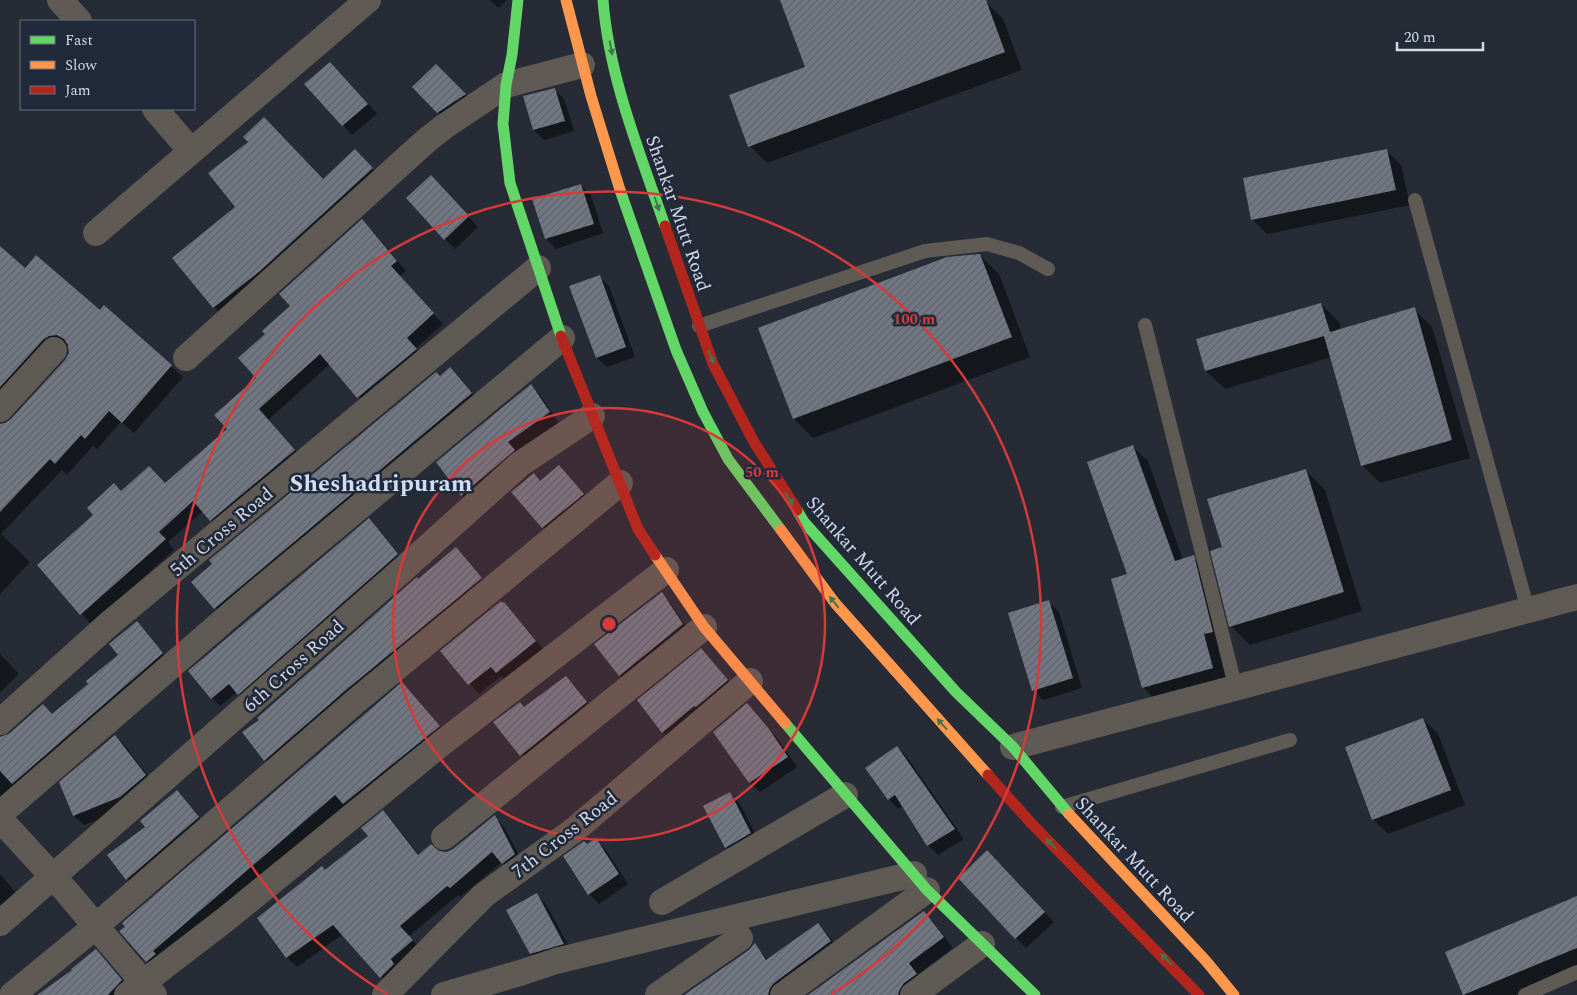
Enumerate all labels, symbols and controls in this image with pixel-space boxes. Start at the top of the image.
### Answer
legend [20,20,195,110]
scale bar [1397,20,1483,52]
text: 20 m [1404,26,1436,49]
text: Fast [65,29,93,52]
one-way arrow [607,40,615,56]
text: Slow [65,54,97,77]
text: Jam [65,79,91,102]
street label: Shankar Mutt Road [637,132,718,295]
one-way arrow [654,196,661,211]
text: 100 m [893,308,936,331]
one-way arrow [707,350,715,364]
text: 50 m [745,461,780,484]
district label: Sheshadripuram [290,466,473,502]
street label: 5th Cross Road [164,480,280,584]
street label: Shankar Mutt Road [798,490,927,632]
one-way arrow [785,492,794,506]
one-way arrow [829,596,840,609]
street label: 6th Cross Road [237,613,351,720]
centre of rings [600,615,618,633]
one-way arrow [936,718,948,730]
street label: 7th Cross Road [506,785,624,886]
street label: Shankar Mutt Road [1068,790,1200,930]
one-way arrow [1046,838,1058,850]
one-way arrow [1160,954,1172,966]

